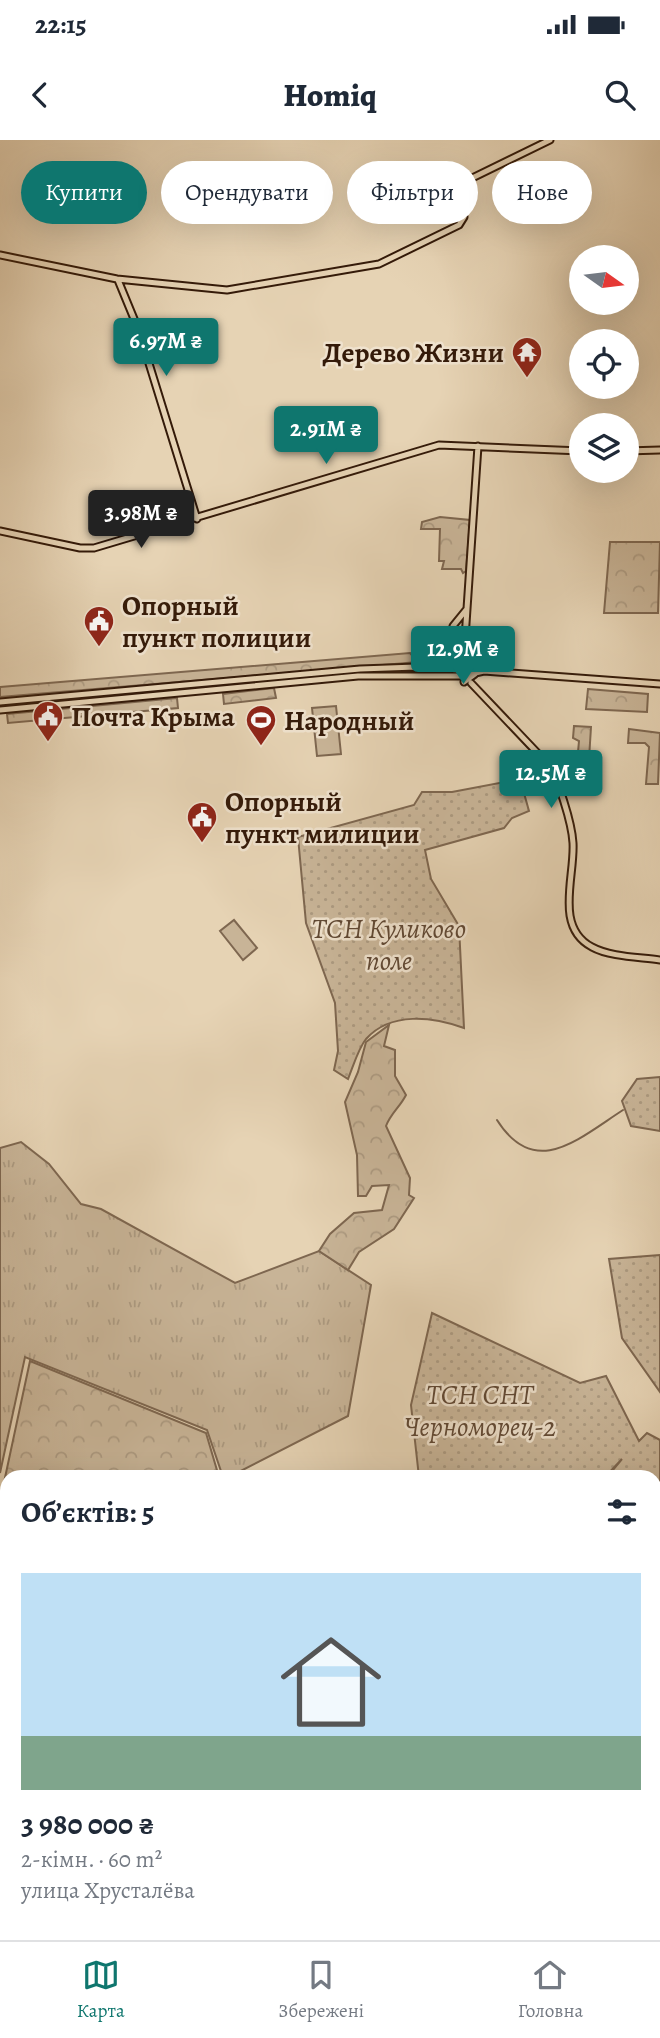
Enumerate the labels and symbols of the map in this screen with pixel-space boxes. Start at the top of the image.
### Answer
north arrow [569,245,639,315]
pin: 6.97M ₴ [101,318,231,378]
place label: Дерево Жизни [322,334,504,372]
temple icon: Дерево Жизни [510,335,544,379]
pin: 2.91M ₴ [261,406,391,466]
pin: 3.98M ₴ [76,490,206,550]
place label: Опорный пункт полиции [122,587,311,657]
public building icon: Опорный пункт полиции [82,604,116,648]
pin: 12.9M ₴ [398,626,528,686]
place label: Почта Крыма [71,698,235,736]
public building icon: Почта Крыма [31,699,65,743]
place label: Народный [284,702,414,740]
sports icon: Народный [244,703,278,747]
pin: 12.5M ₴ [486,750,616,810]
place label: Опорный пункт милиции [225,783,420,853]
public building icon: Опорный пункт милиции [185,800,219,844]
park label: ТСН Куликово поле [312,910,466,980]
park label: ТСН СНТ Черноморец-2 [404,1376,556,1446]

